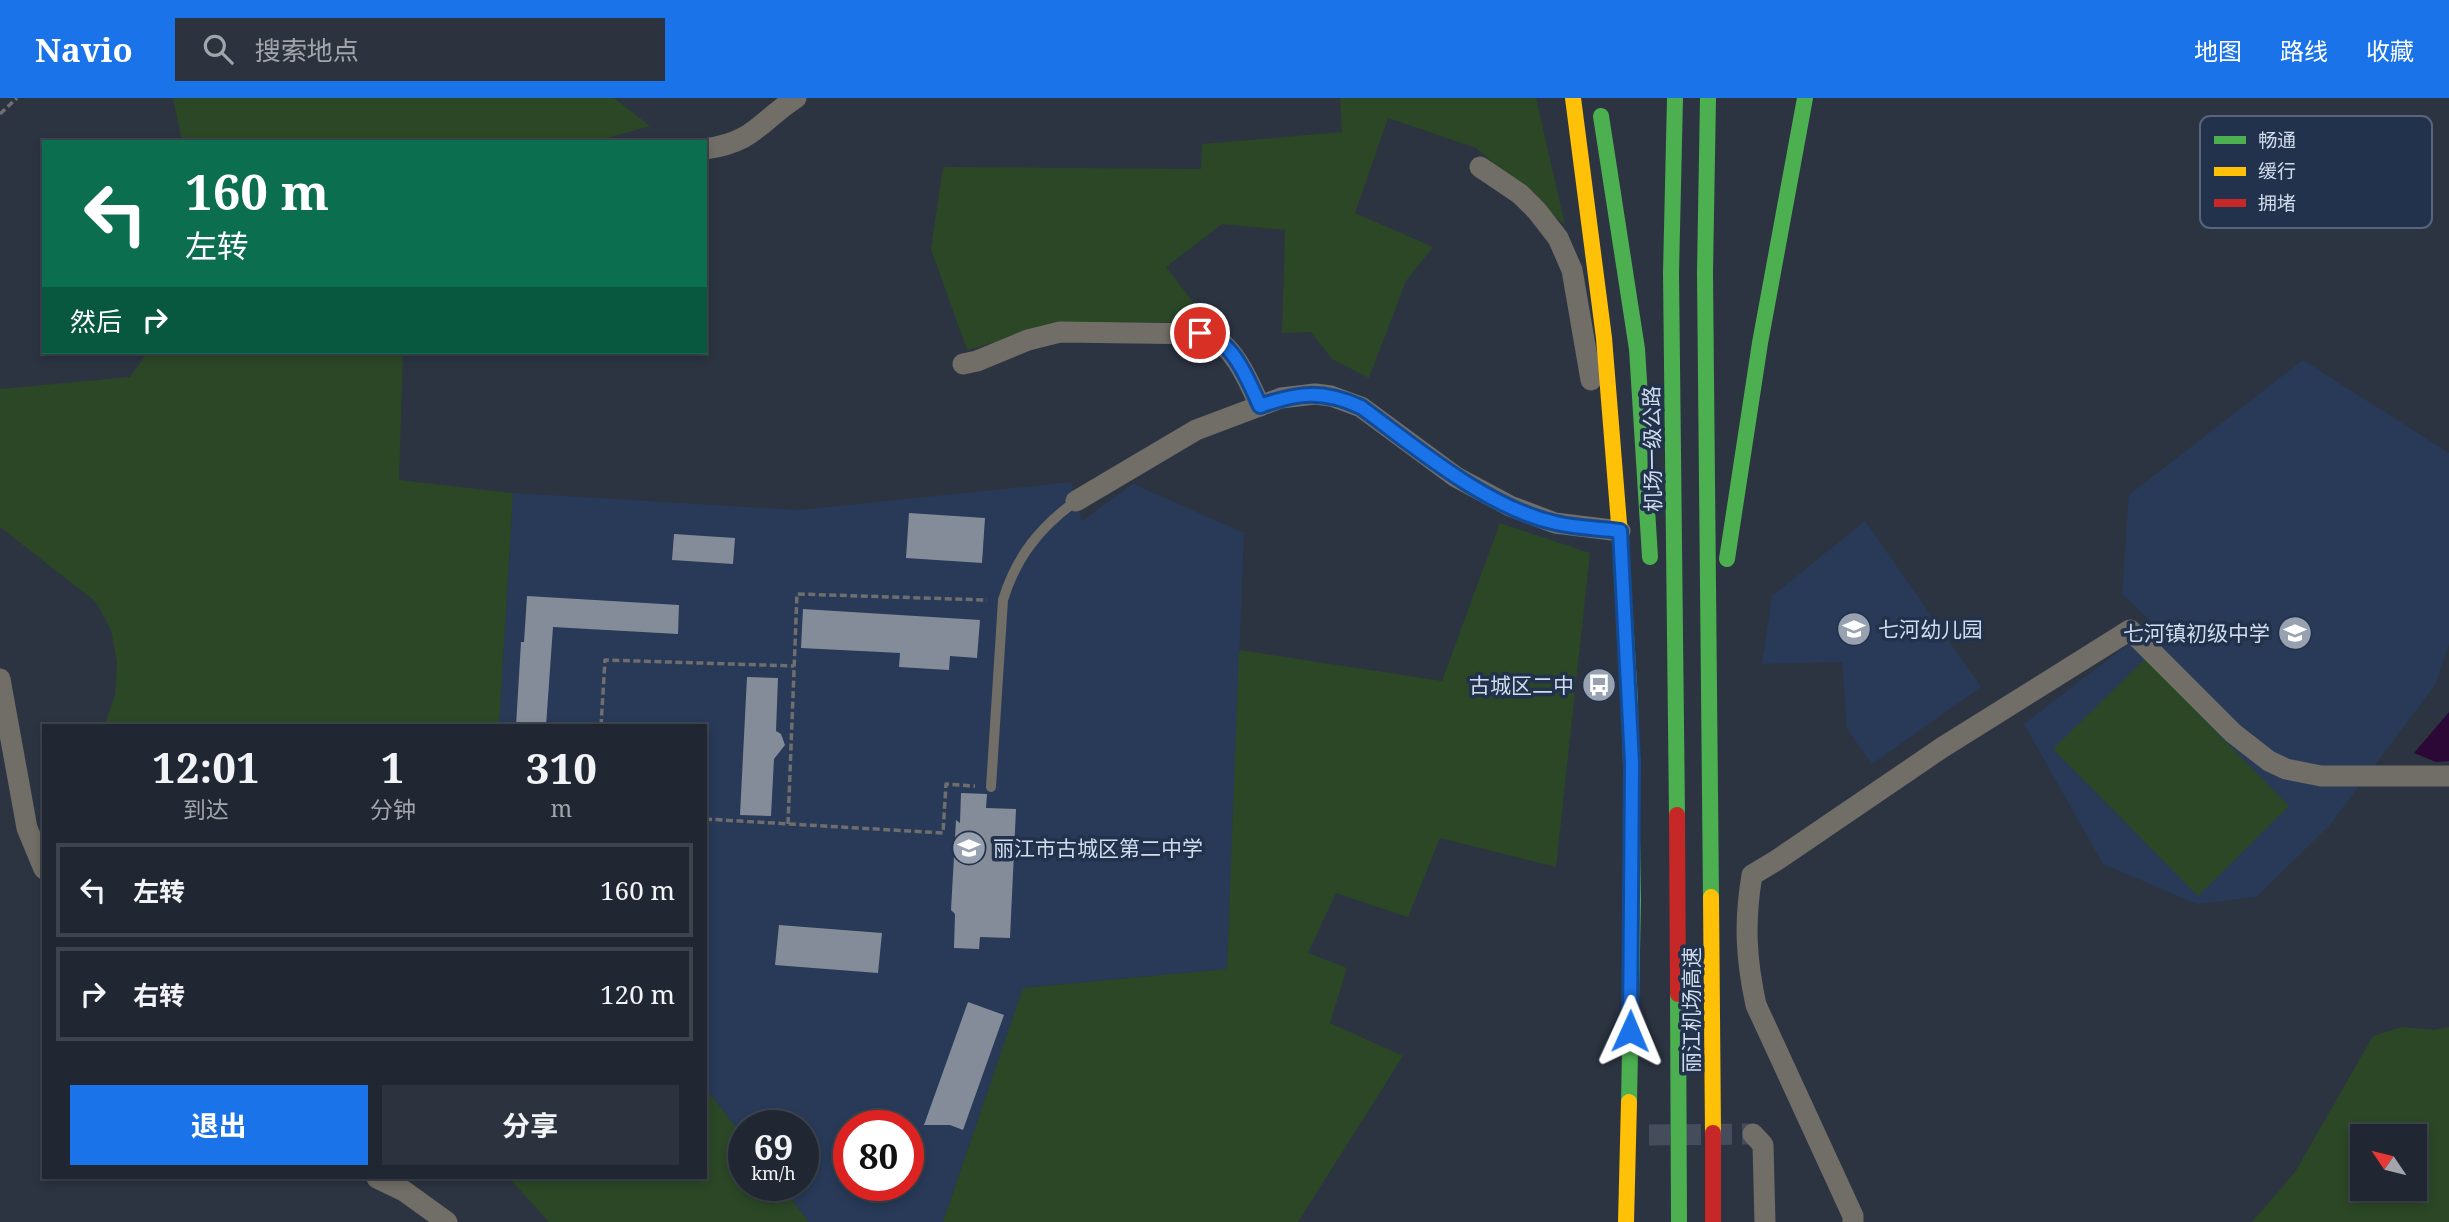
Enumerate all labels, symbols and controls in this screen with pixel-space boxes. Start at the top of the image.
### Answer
search box [175,18,665,81]
text: Navio [35,27,133,72]
icon: search [199,30,237,68]
text: 搜索地点 [255,32,359,68]
text: 地图 [2194,34,2242,67]
text: 路线 [2280,34,2328,67]
text: 收藏 [2366,34,2414,67]
legend [2200,116,2432,228]
text: 畅通 [2258,127,2296,153]
text: 160 m [185,158,329,224]
text: 缓行 [2258,158,2296,184]
icon: left [70,168,161,259]
text: 拥堵 [2258,190,2296,216]
text: 左转 [185,224,249,267]
icon: right [136,301,174,339]
text: 然后 [70,303,122,339]
pin [1170,303,1230,363]
icon: arrive [1181,314,1219,352]
street label: 机场一级公路 [1637,386,1667,512]
school or university icon: 七河幼儿园 [1835,610,1873,648]
school or university icon: 七河镇初级中学 [2276,614,2314,652]
place label: 七河幼儿园 [1878,615,1983,643]
place label: 七河镇初级中学 [2123,619,2270,647]
bus stop icon: 古城区二中 [1580,666,1618,704]
place label: 古城区二中 [1469,671,1574,699]
text: 12:01 [152,738,260,795]
text: 1 [381,738,405,795]
text: 310 [526,739,597,796]
text: m [550,792,572,824]
text: 到达 [183,793,229,825]
text: 分钟 [370,793,416,825]
school or university icon: 丽江市古城区第二中学 [950,829,988,867]
place label: 丽江市古城区第二中学 [993,834,1203,862]
icon: left [74,871,112,909]
text: 160 m [600,872,675,908]
text: 左转 [133,873,185,909]
street label: 丽江机场高速 [1677,947,1705,1073]
icon: right [74,975,112,1013]
text: 120 m [600,976,675,1012]
text: 右转 [133,977,185,1013]
position arrow [1593,994,1667,1068]
button: 退出 [70,1085,368,1165]
button: 分享 [382,1085,679,1165]
speed limit sign: 80 [833,1110,924,1201]
text: 69 [754,1123,793,1170]
north arrow [2350,1124,2427,1200]
map controls [2350,1124,2427,1201]
text: km/h [751,1161,796,1185]

